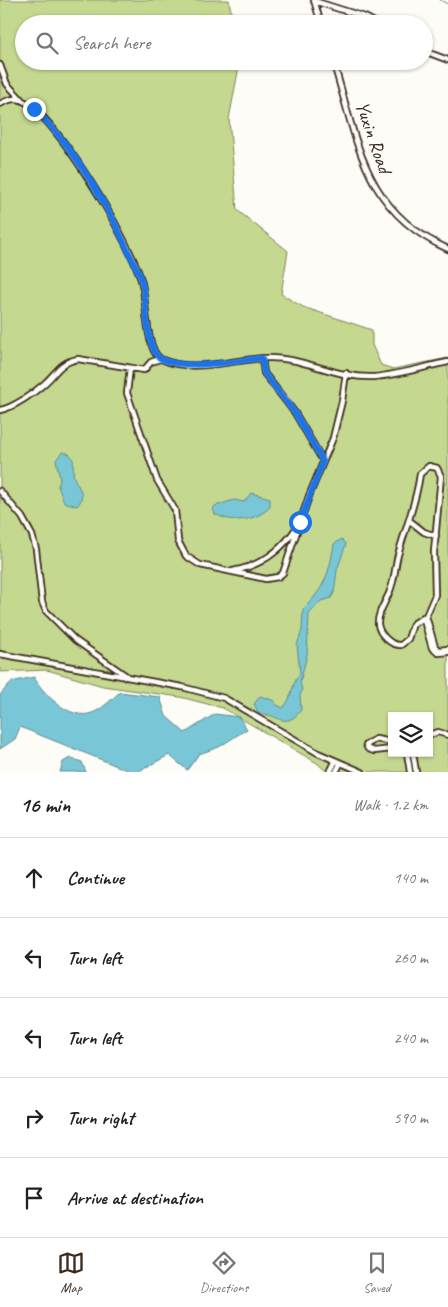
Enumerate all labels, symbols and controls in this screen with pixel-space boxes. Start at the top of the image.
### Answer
search box [15,15,433,70]
icon: search [33,29,61,57]
text: Search here [73,31,150,55]
route end [23,98,46,121]
street label: Yuxin Road [350,98,399,179]
route start [289,511,312,534]
map controls [388,712,433,757]
button: layers [388,712,433,757]
text: 16 min [20,792,70,818]
text: Walk · 1.2 km [353,795,428,815]
icon: ahead [20,864,48,892]
text: Continue [67,866,124,890]
text: 140 m [394,868,428,888]
icon: left [20,944,48,972]
text: Turn left [67,946,122,970]
text: 260 m [394,948,428,968]
icon: left [20,1024,48,1052]
text: Turn left [67,1026,122,1050]
text: 240 m [394,1028,428,1048]
icon: right [20,1104,48,1132]
text: Turn right [67,1106,134,1130]
text: 590 m [394,1108,428,1128]
icon: arrive [20,1184,48,1212]
text: Arrive at destination [67,1186,203,1210]
tab: Map [57,1249,85,1296]
tab: Directions [200,1249,248,1296]
tab: Saved [363,1249,391,1296]

